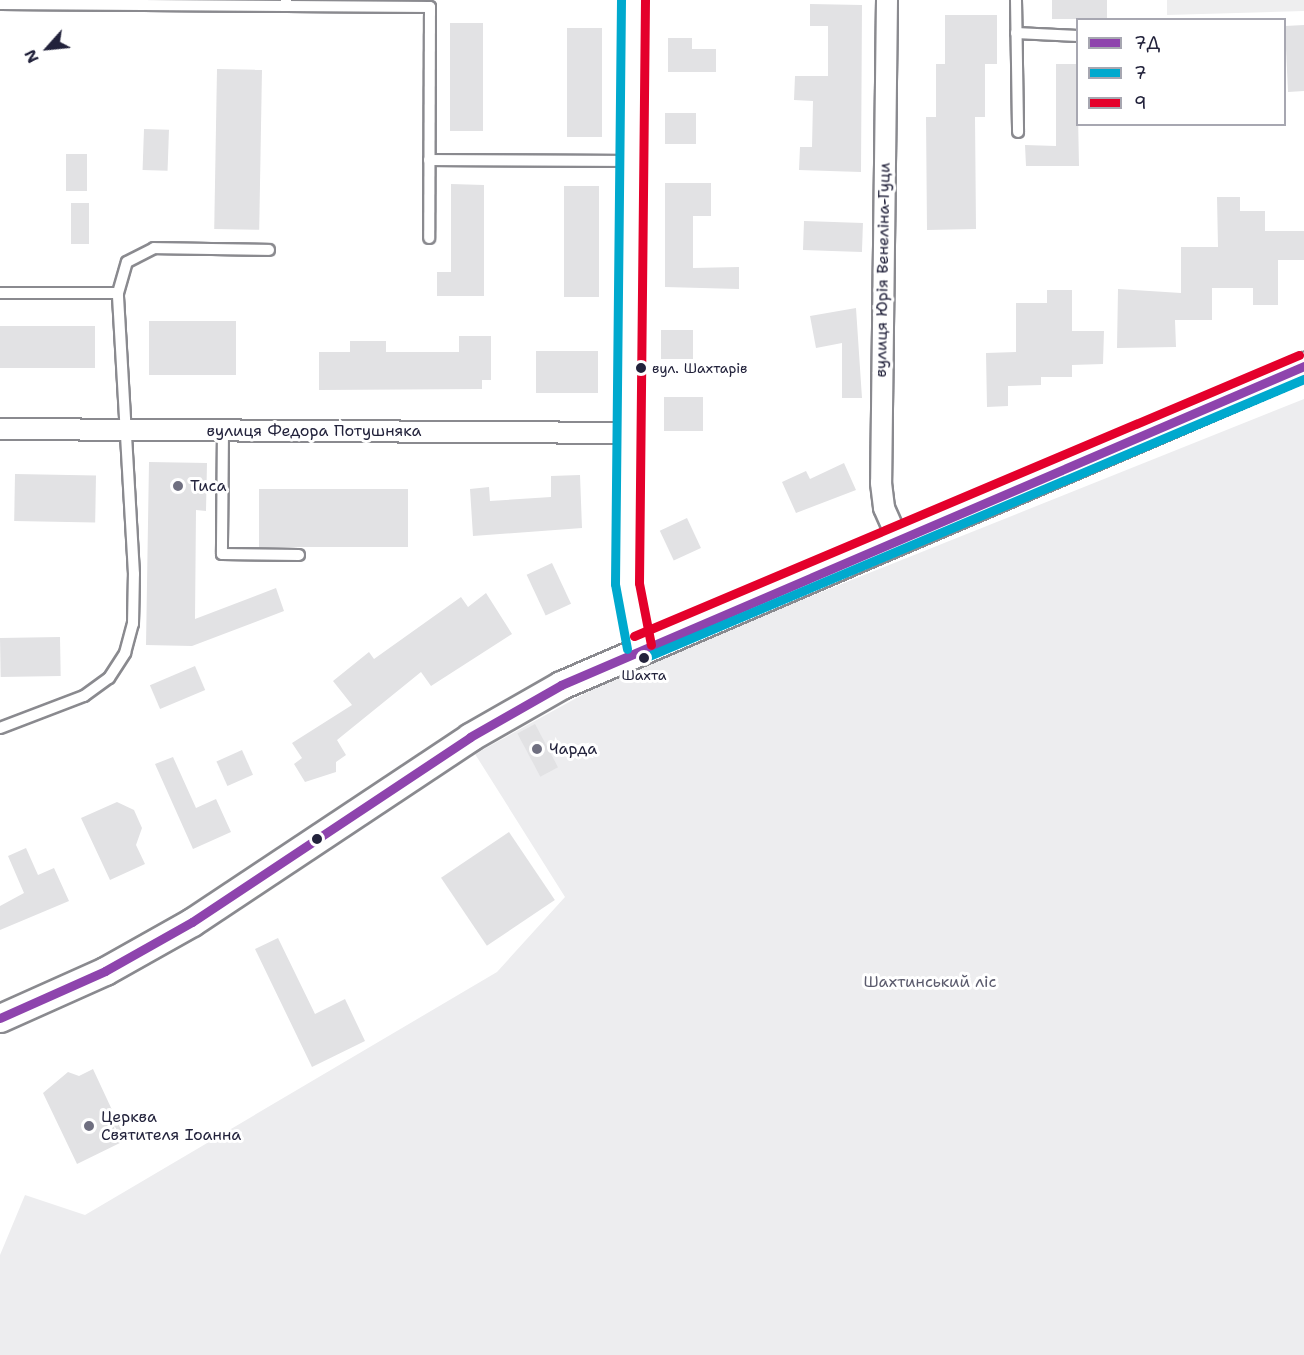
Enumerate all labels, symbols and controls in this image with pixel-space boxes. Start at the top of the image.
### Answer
north arrow [18,18,78,78]
legend [1076,18,1286,126]
text: 7Д [1134,31,1160,55]
text: N [19,46,44,67]
text: 7 [1134,61,1147,85]
text: 9 [1134,91,1147,115]
street label: вулиця Юрія Венеліна-Гуци [872,162,894,378]
place label: вул. Шахтарів [652,360,747,376]
marker: вул. Шахтарів [635,362,647,374]
street label: вулиця Федора Потушняка [206,421,422,441]
place label: Тиса [190,476,226,496]
marker: Тиса [171,479,185,493]
marker: Шахта [638,652,650,664]
place label: Шахта [622,667,666,683]
place label: Чарда [549,739,597,759]
marker: Чарда [530,742,544,756]
unlabelled marker [311,833,323,845]
park label: Шахтинський ліс [864,972,996,992]
place label: Церква Святителя Іоанна [101,1107,241,1145]
marker: Церква Святителя Іоанна [82,1119,96,1133]

